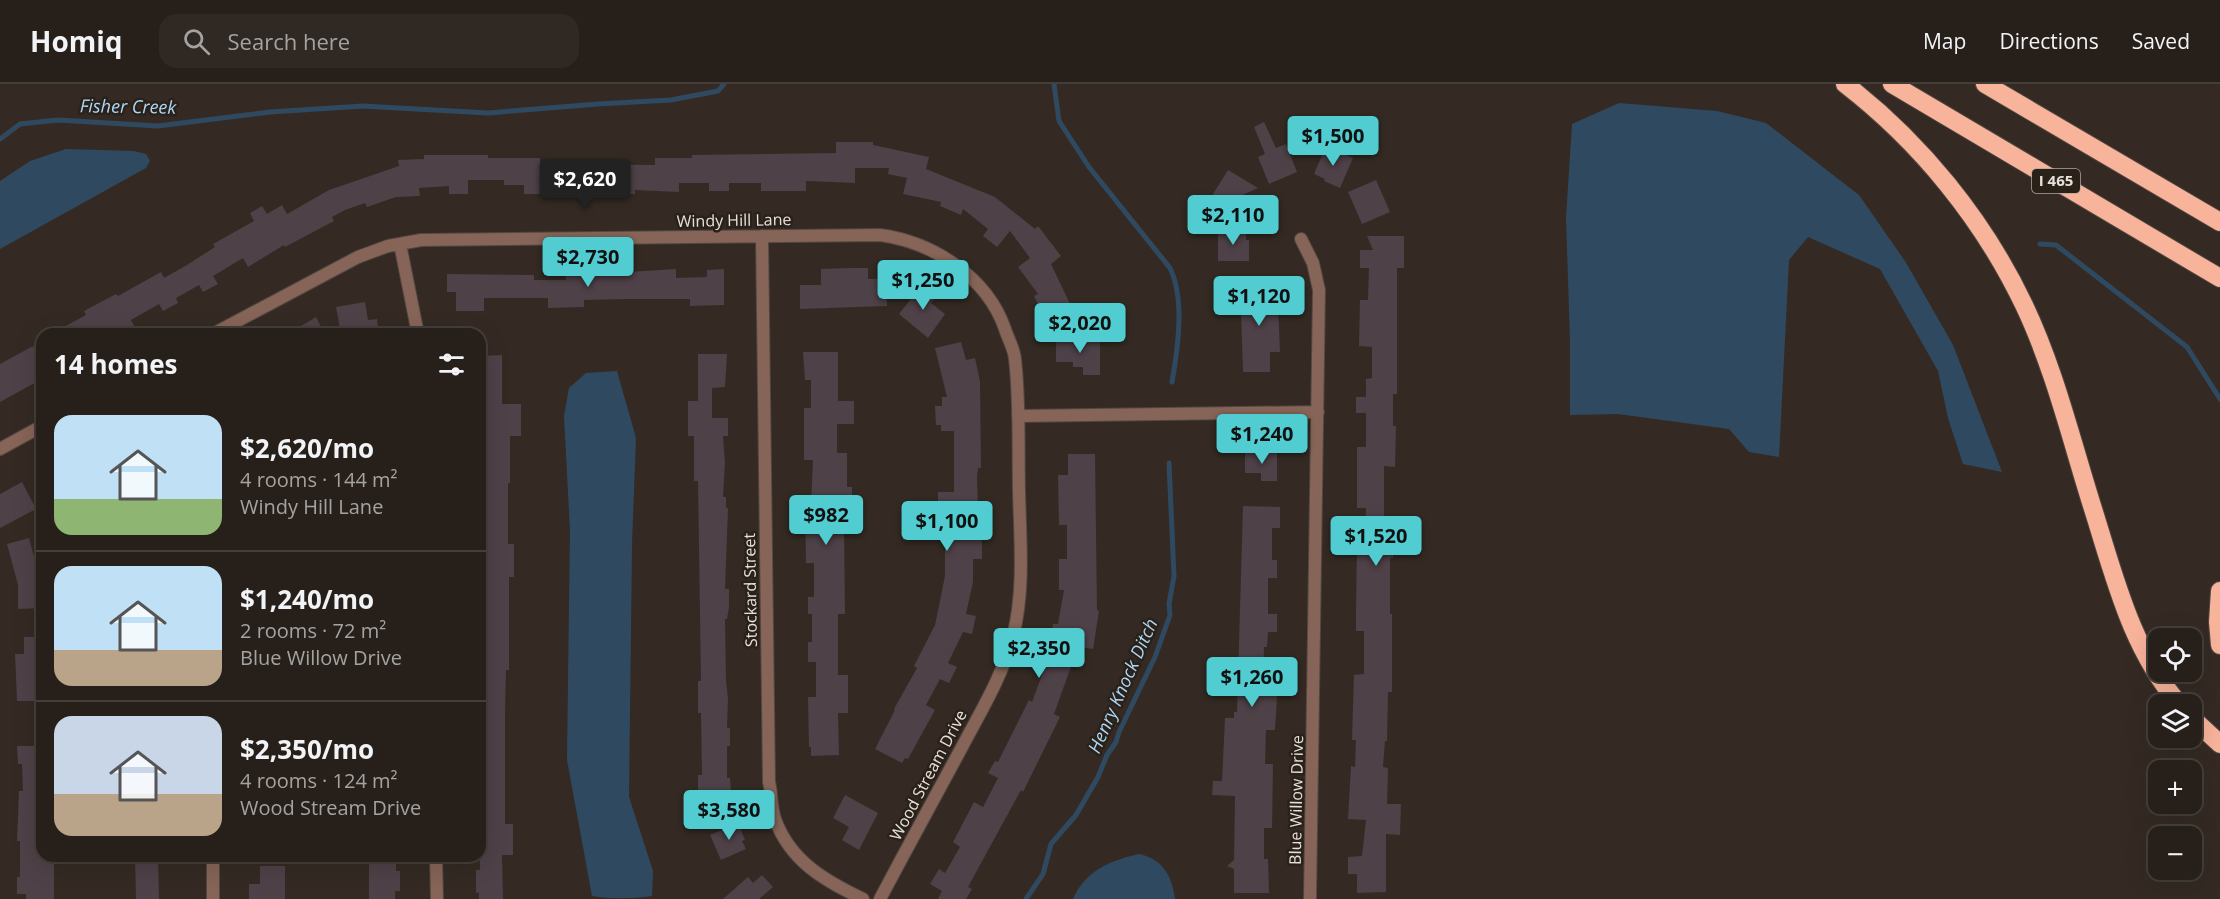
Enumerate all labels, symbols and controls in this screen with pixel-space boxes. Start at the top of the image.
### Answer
search box [159,14,579,68]
text: Homiq [30,22,123,60]
icon: search [180,25,213,58]
text: Search here [228,26,350,56]
text: Map [1923,27,1966,55]
text: Directions [1999,27,2099,55]
text: Saved [2132,27,2190,55]
water label: Fisher Creek [80,93,178,119]
pin: $1,500 [1284,116,1382,167]
text: $1,500 [1302,122,1364,149]
pin: $2,620 [536,159,634,210]
text: $2,620 [554,165,616,192]
road number: I 465 [2032,169,2080,193]
pin: $2,110 [1184,195,1282,246]
text: $2,110 [1202,201,1264,228]
street label: Windy Hill Lane [676,208,792,232]
pin: $2,730 [539,237,637,288]
text: $2,730 [557,243,619,270]
pin: $1,250 [874,260,972,311]
text: $1,250 [892,266,954,293]
pin: $1,120 [1210,276,1308,327]
text: $1,120 [1228,282,1290,309]
pin: $2,020 [1031,303,1129,354]
text: $2,020 [1049,309,1111,336]
text: 14 homes [54,346,178,382]
icon: filters [435,348,468,381]
pin: $1,240 [1213,414,1311,465]
text: $1,240 [1231,420,1293,447]
text: $2,620/mo [240,430,374,466]
icon: home [102,439,174,511]
text: 4 rooms · 144 m² [240,466,398,493]
text: Windy Hill Lane [240,493,383,520]
pin: $982 [790,495,862,546]
text: $982 [803,501,849,528]
pin: $1,100 [898,501,996,552]
text: $1,100 [916,507,978,534]
pin: $1,520 [1327,516,1425,567]
text: $1,520 [1345,522,1407,549]
street label: Stockard Street [738,532,762,647]
text: $1,240/mo [240,581,374,617]
icon: home [102,590,174,662]
water label: Henry Knock Ditch [1082,615,1163,757]
text: 2 rooms · 72 m² [240,617,386,644]
pin: $2,350 [990,628,1088,679]
map controls [2148,628,2202,880]
button: locate [2148,628,2202,682]
text: $2,350 [1008,634,1070,661]
text: Blue Willow Drive [240,644,402,671]
pin: $1,260 [1203,657,1301,708]
text: $1,260 [1221,663,1283,690]
button: layers [2148,694,2202,748]
street label: Wood Stream Drive [884,706,972,844]
text: $2,350/mo [240,731,374,767]
street label: Blue Willow Drive [1284,735,1308,865]
icon: home [102,740,174,812]
button: + [2148,760,2202,814]
text: 4 rooms · 124 m² [240,767,398,794]
pin: $3,580 [680,790,778,841]
text: Wood Stream Drive [240,794,421,821]
text: $3,580 [698,796,760,823]
button: − [2148,826,2202,880]

